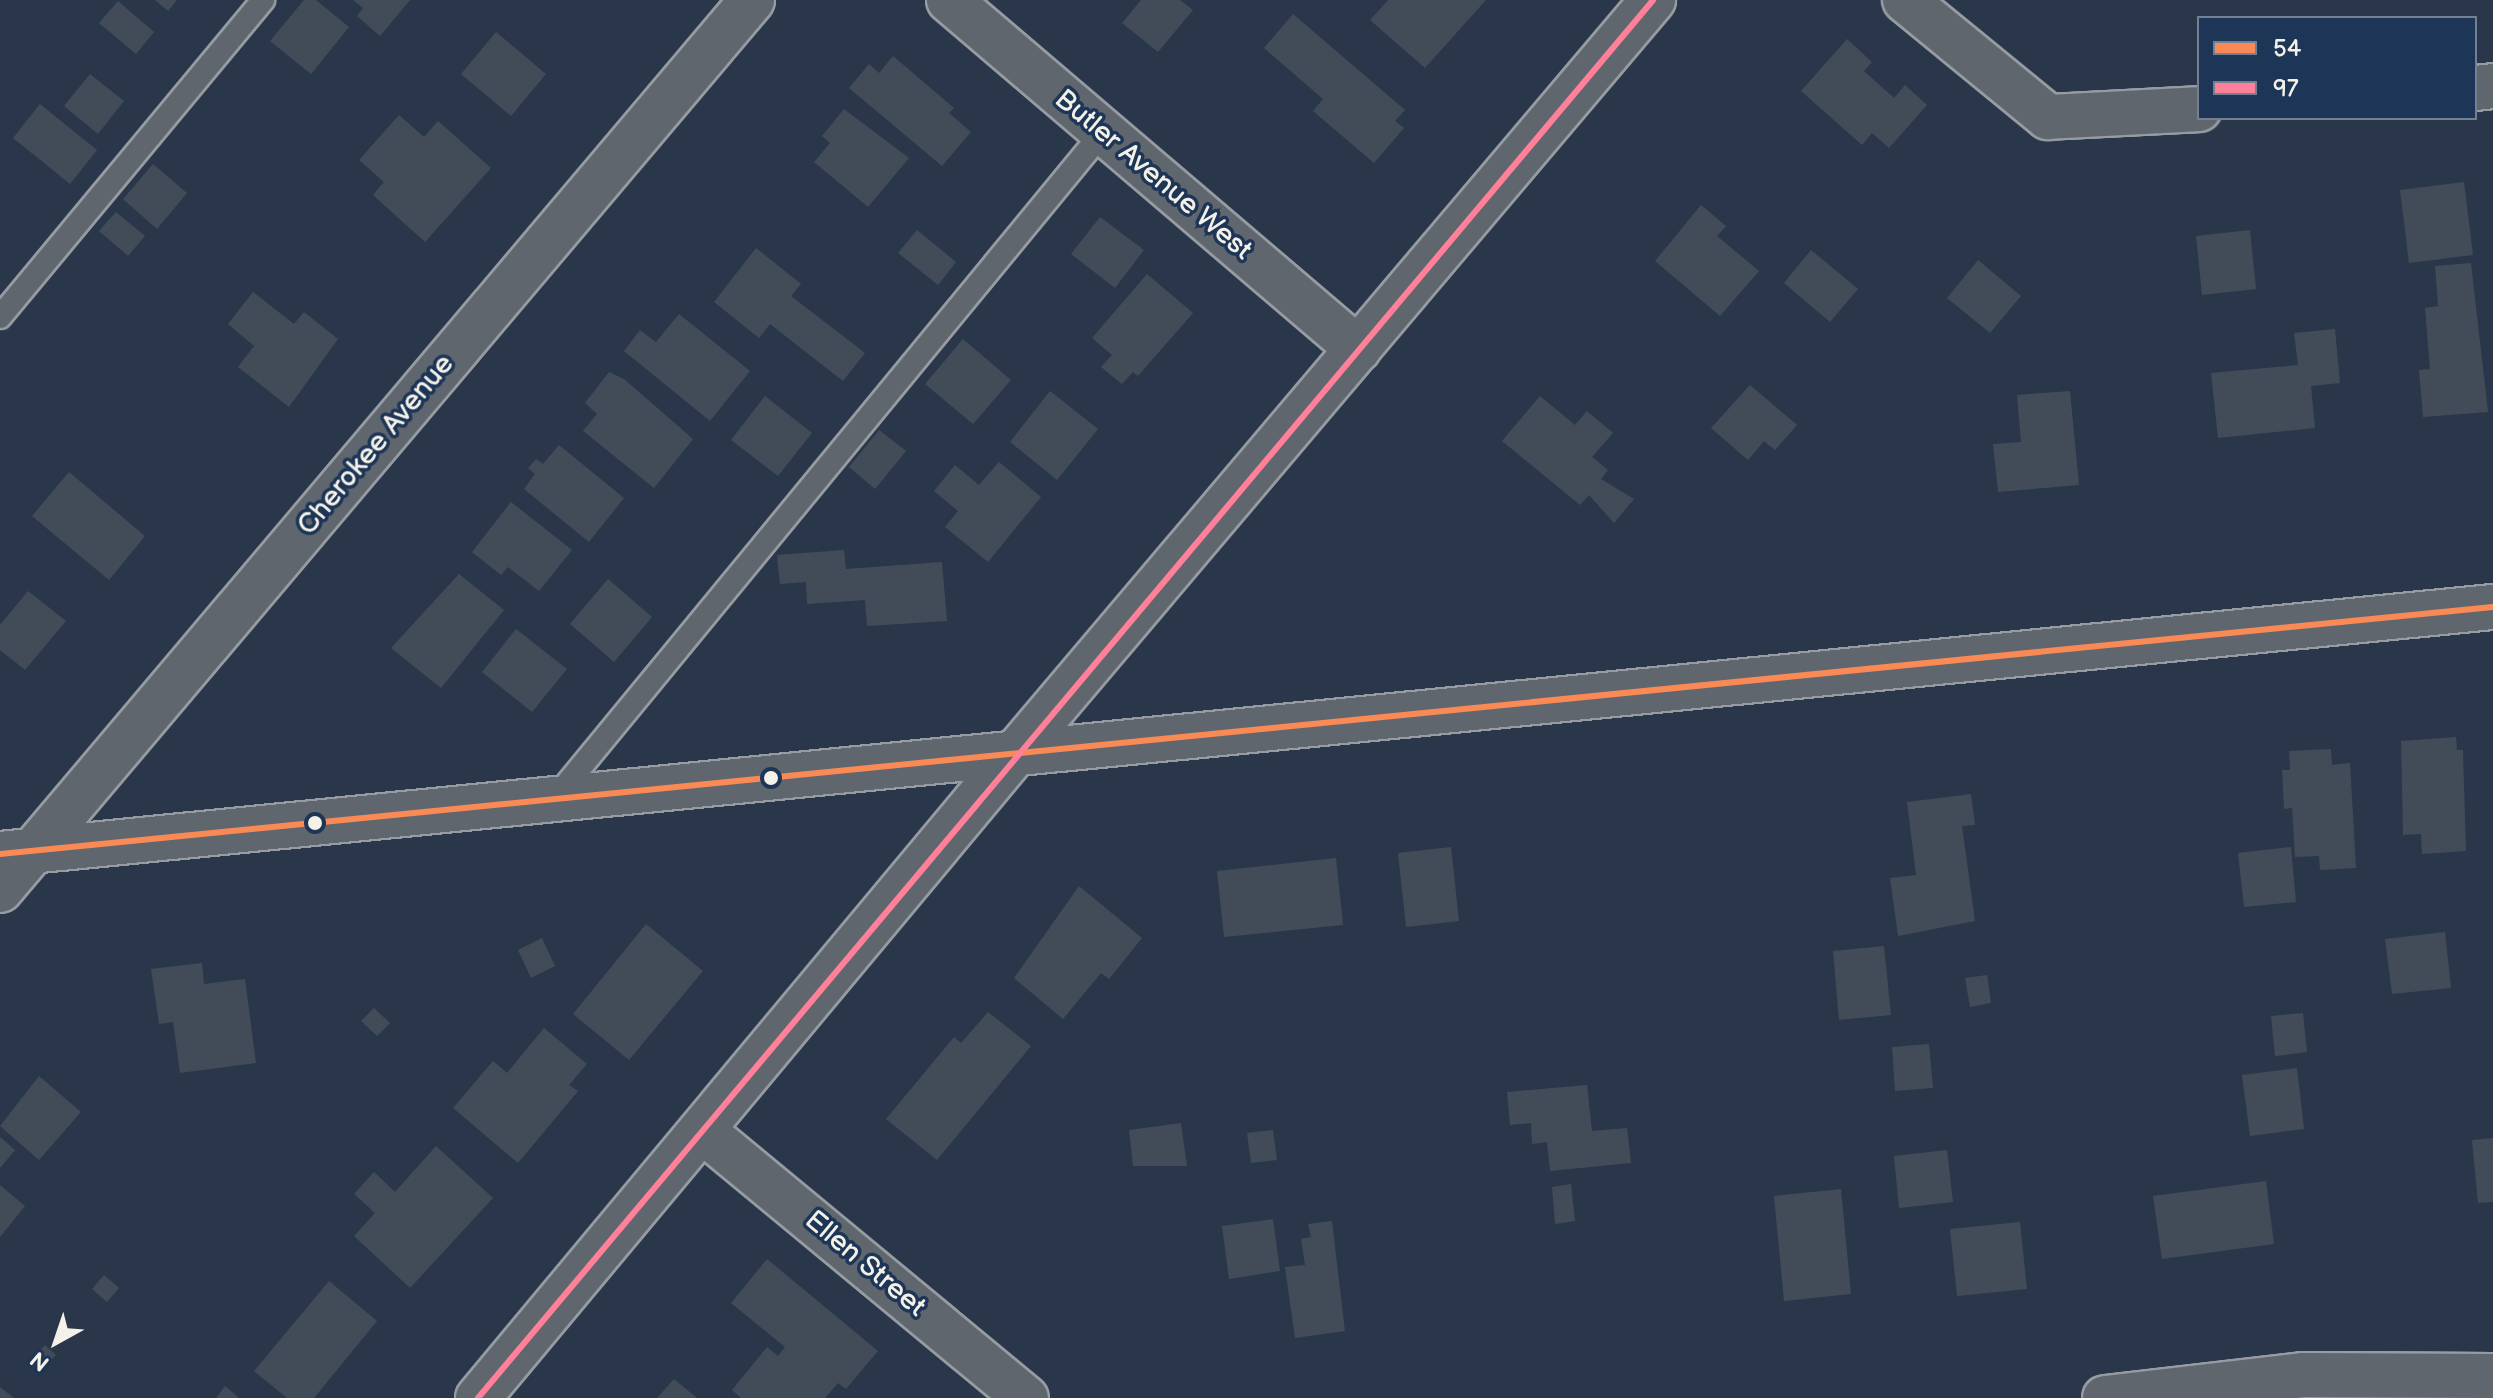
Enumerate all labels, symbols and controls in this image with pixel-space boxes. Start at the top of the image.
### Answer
legend [2197,16,2477,120]
text: 54 [2273,34,2301,63]
text: 97 [2273,74,2299,103]
street label: Butler Avenue West [1047,82,1259,268]
street label: Cherokee Avenue [291,348,461,542]
unlabelled marker [763,770,779,786]
unlabelled marker [307,815,323,831]
street label: Ellen Street [798,1204,932,1324]
north arrow [16,1302,96,1382]
text: N [25,1345,55,1376]

